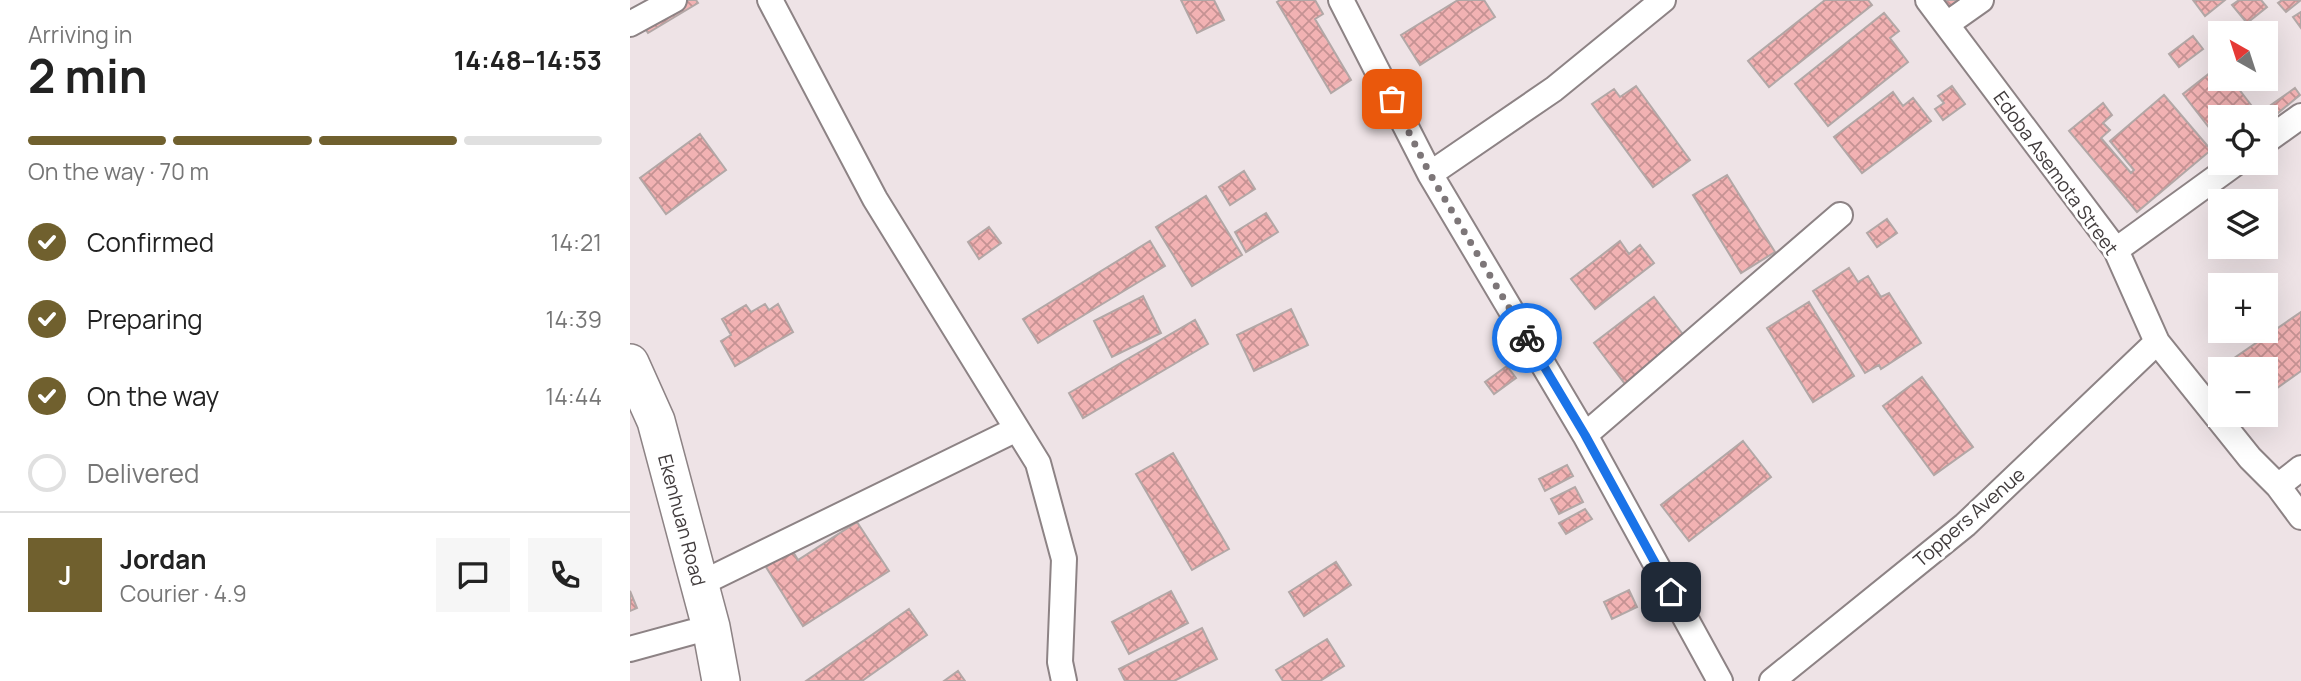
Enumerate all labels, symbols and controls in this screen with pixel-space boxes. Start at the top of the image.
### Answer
text: Arriving in [28,18,133,50]
north arrow [2208,21,2278,91]
map controls [2208,21,2278,427]
text: 14:48–14:53 [454,42,602,78]
text: 2 min [28,44,148,107]
pin [1362,69,1422,129]
icon: bag [1373,80,1411,118]
street label: Edoba Asemota Street [1988,86,2124,260]
button: locate [2208,105,2278,175]
text: On the way · 70 m [28,155,209,187]
button: layers [2208,189,2278,259]
icon: check [28,223,66,261]
text: Confirmed [87,224,214,260]
text: 14:21 [551,226,602,258]
button: + [2208,273,2278,343]
icon: check [28,300,66,338]
text: Preparing [87,301,203,337]
text: 14:39 [546,303,602,335]
courier [1492,303,1562,373]
icon: bike [1508,319,1546,357]
button: − [2208,357,2278,427]
icon: check [28,377,66,415]
text: On the way [87,378,219,414]
text: 14:44 [545,380,602,412]
street label: Ekenhuan Road [652,451,712,589]
text: Delivered [87,455,199,491]
street label: Toppers Avenue [1908,461,2030,573]
button: chat [436,538,510,612]
button: phone [528,538,602,612]
text: Jordan [120,541,206,577]
text: J [58,557,72,593]
pin [1641,562,1701,622]
icon: home [1652,573,1690,611]
text: Courier · 4.9 [120,577,247,609]

